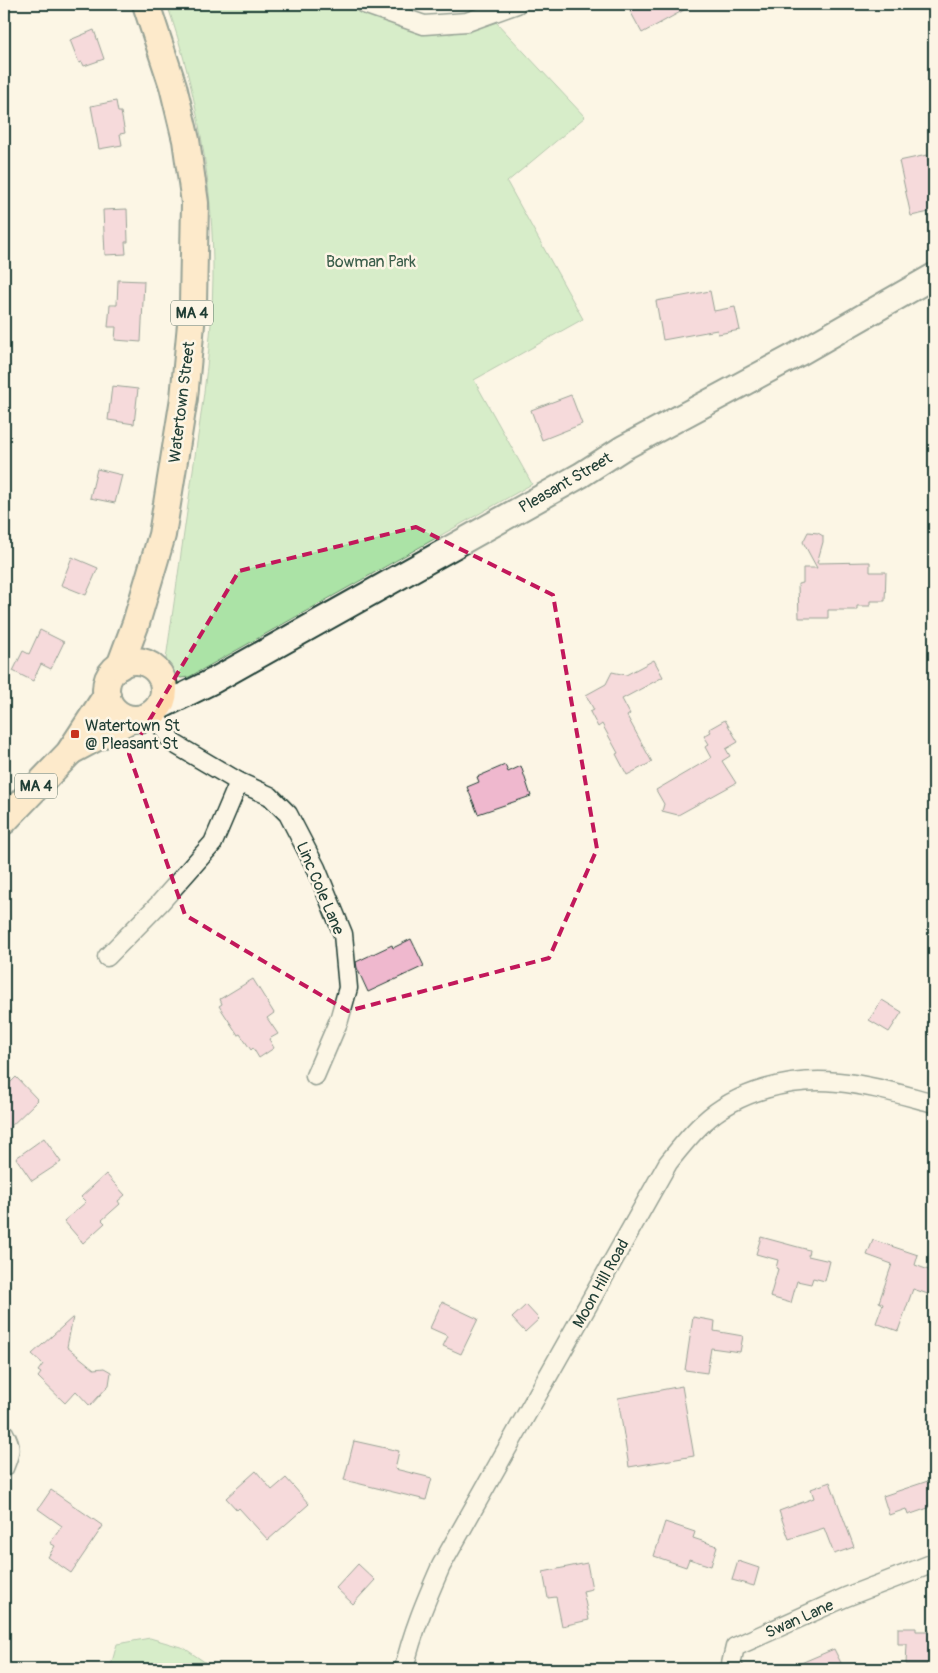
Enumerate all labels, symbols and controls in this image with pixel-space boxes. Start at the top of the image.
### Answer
park label: Bowman Park [326,252,416,272]
road number: MA 4 [171,300,213,326]
street label: Watertown Street [165,340,199,464]
street label: Pleasant Street [515,448,616,518]
place label: Watertown St @ Pleasant St [85,716,180,754]
marker: Watertown St @ Pleasant St [69,728,81,740]
road number: MA 4 [15,774,57,798]
street label: Linc Cole Lane [292,839,349,938]
street label: Moon Hill Road [568,1236,633,1331]
street label: Swan Lane [762,1595,837,1643]

